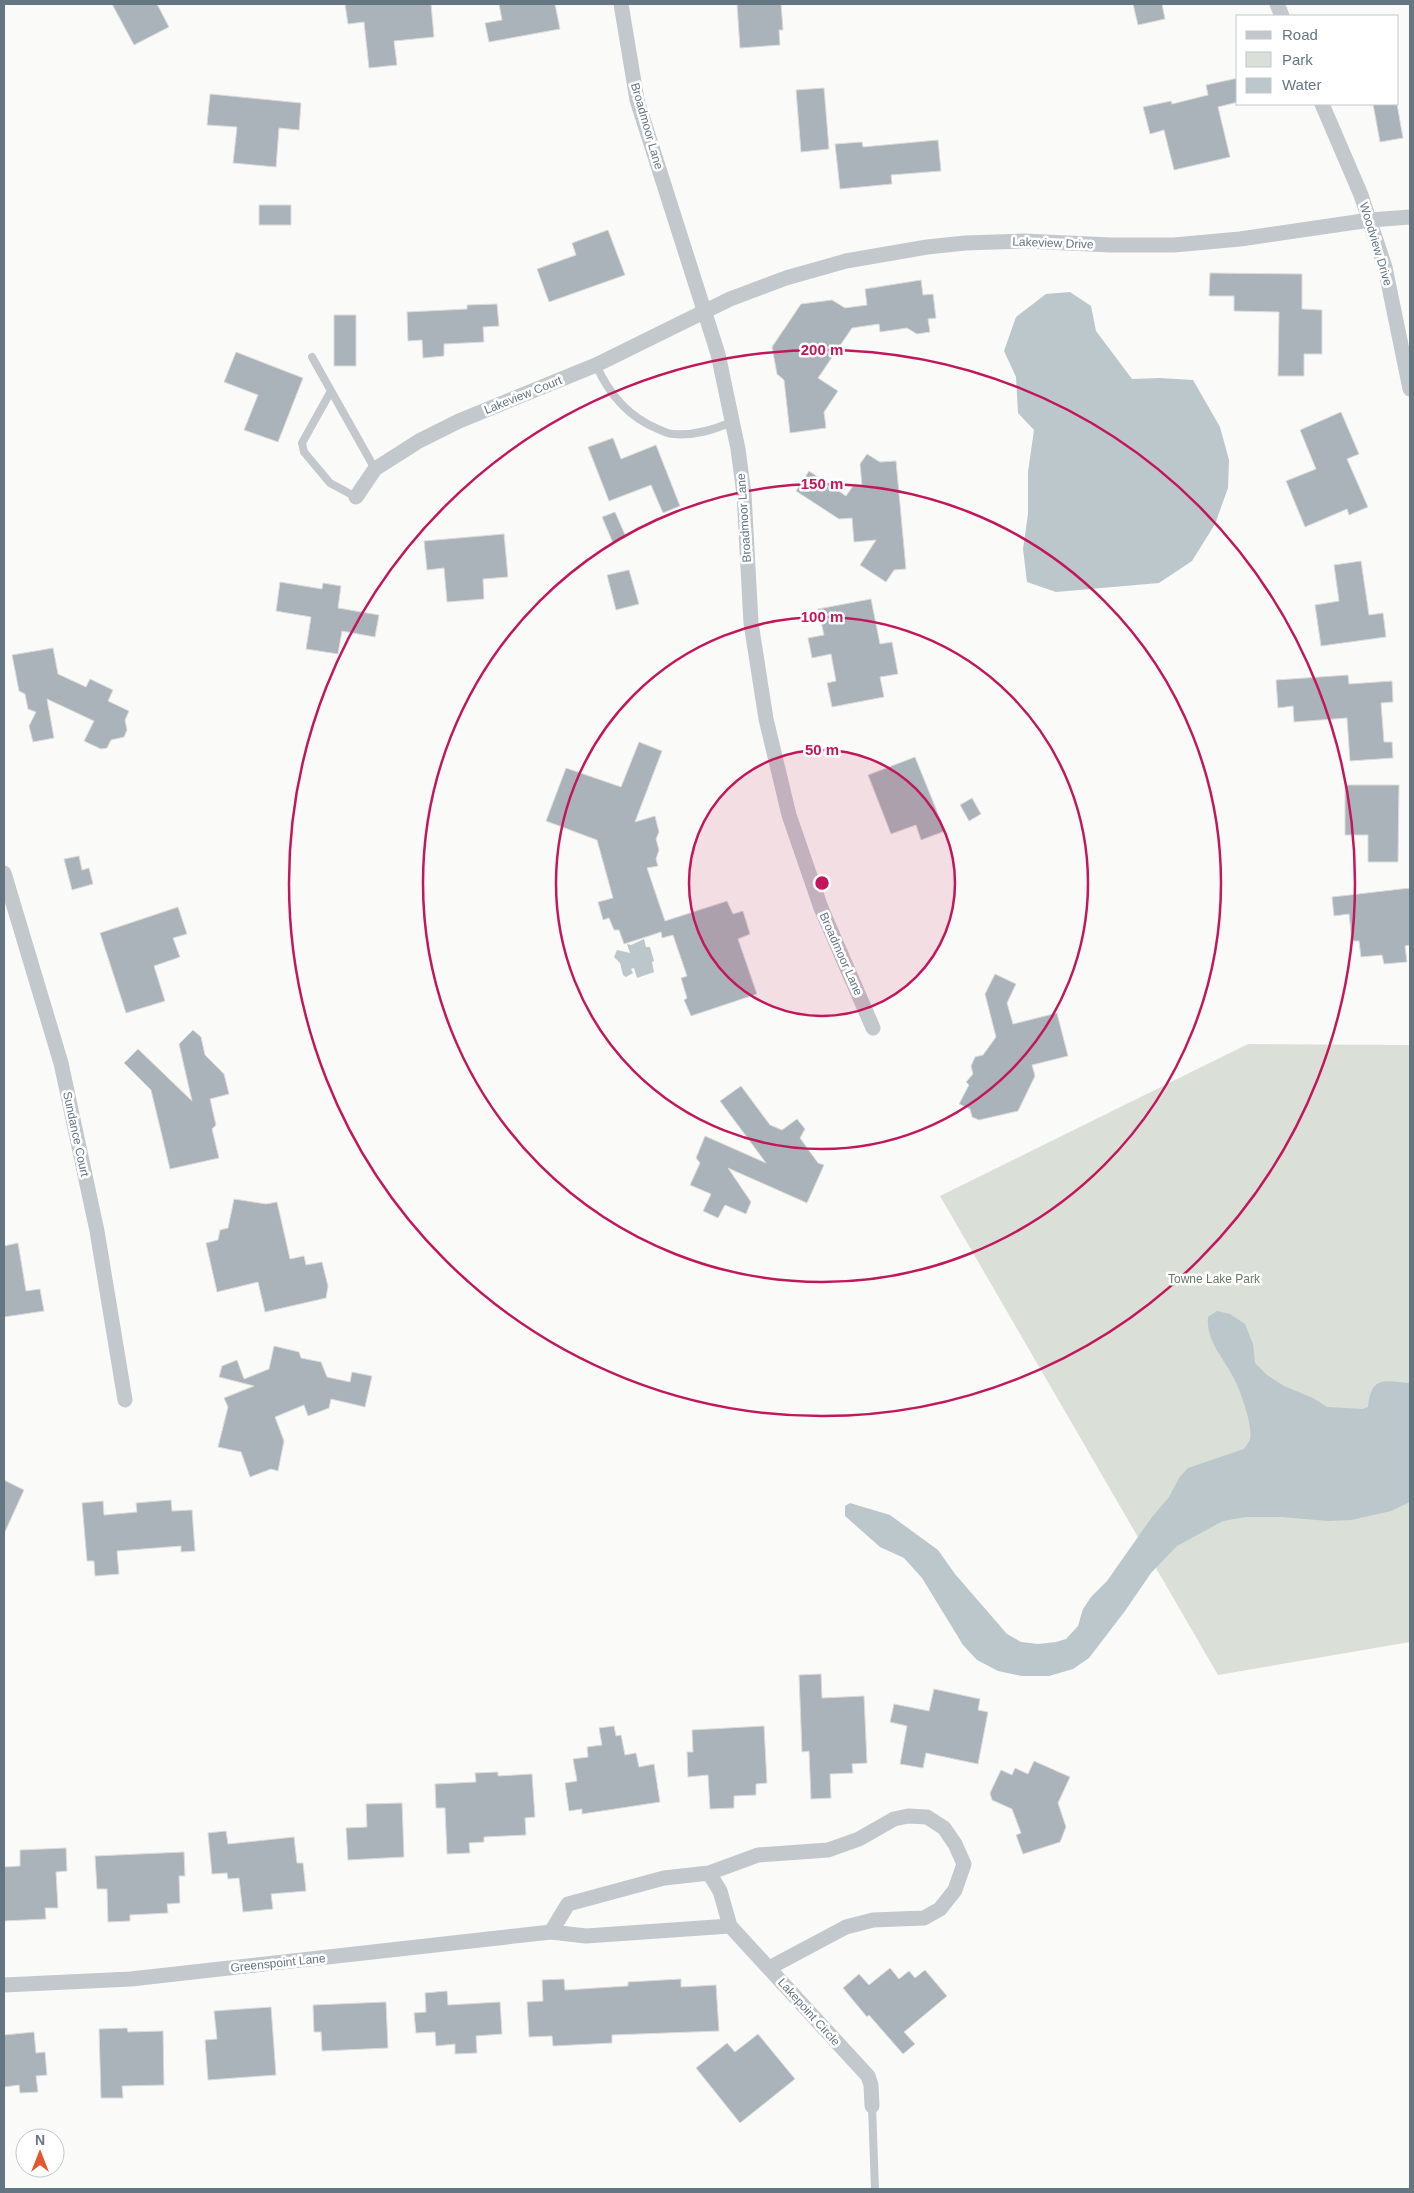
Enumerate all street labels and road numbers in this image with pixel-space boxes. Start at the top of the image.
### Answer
street label: Broadmoor Lane [628,81,666,171]
street label: Woodview Drive [1357,201,1395,288]
street label: Lakeview Drive [1012,235,1094,251]
street label: Lakeview Court [482,373,565,417]
street label: Broadmoor Lane [734,473,754,563]
street label: Broadmoor Lane [816,910,866,998]
street label: Sundance Court [60,1090,92,1179]
street label: Greenspoint Lane [230,1951,326,1975]
street label: Lakepoint Circle [775,1975,843,2049]

